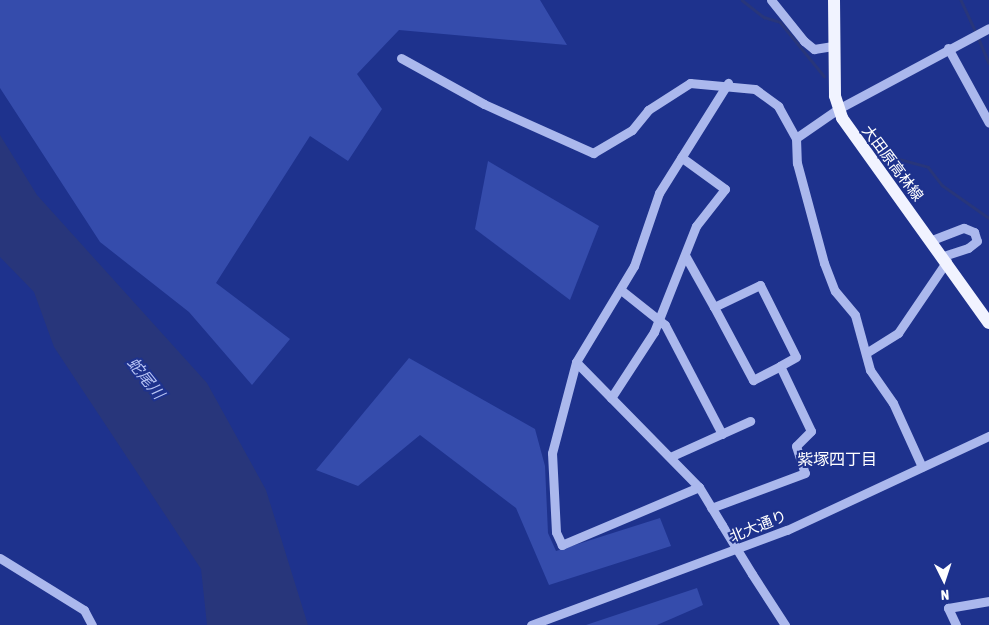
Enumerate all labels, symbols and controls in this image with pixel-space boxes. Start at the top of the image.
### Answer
street label: 大田原高林線 [859,122,927,204]
water label: 蛇尾川 [123,353,169,403]
district label: 紫塚四丁目 [797,449,877,469]
street label: 北大通り [727,506,789,546]
north arrow [919,555,969,605]
text: N [940,587,950,603]

